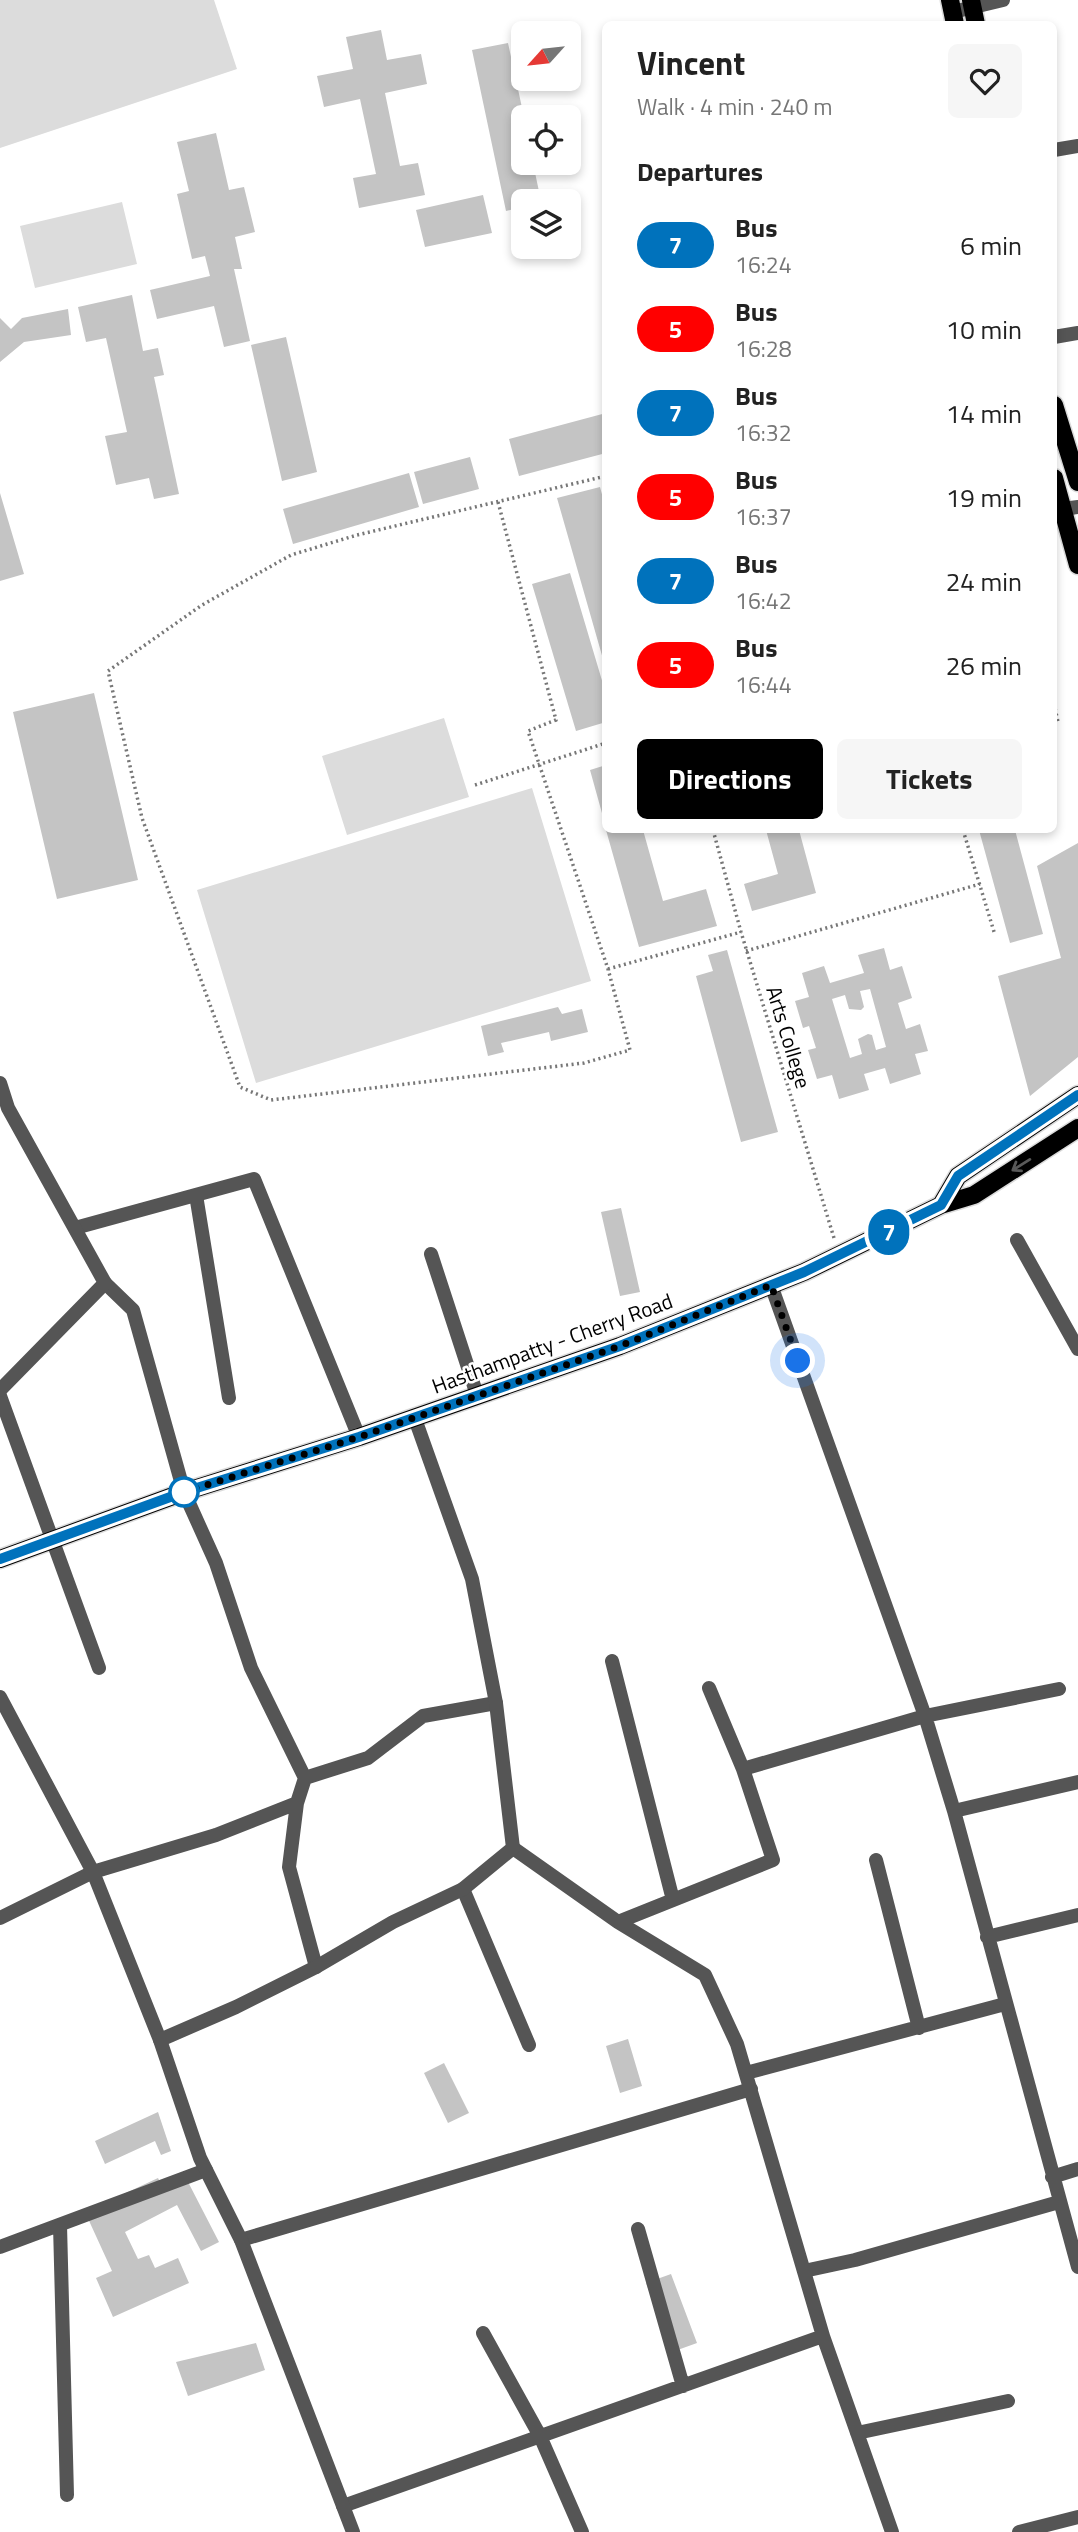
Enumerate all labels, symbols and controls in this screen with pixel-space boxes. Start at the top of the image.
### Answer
north arrow [511,21,581,91]
map controls [511,21,581,259]
text: Vincent [637,38,745,88]
button: heart [948,44,1022,118]
text: Walk · 4 min · 240 m [637,89,833,124]
button: locate [511,105,581,175]
text: Departures [637,152,763,191]
button: layers [511,189,581,259]
text: Bus [735,208,777,247]
text: 6 min [960,226,1022,265]
text: 7 [669,227,682,263]
text: 16:24 [735,247,792,282]
text: Bus [735,292,777,331]
text: 10 min [946,310,1022,349]
text: 5 [669,311,682,347]
text: 16:28 [735,331,792,366]
text: Bus [735,376,777,415]
text: 14 min [946,394,1022,433]
text: 7 [669,395,682,431]
text: 16:32 [735,415,792,450]
text: Bus [735,460,777,499]
text: 19 min [946,478,1022,517]
text: 5 [669,479,682,515]
text: 16:37 [735,499,792,534]
text: Bus [735,544,777,583]
text: 24 min [946,562,1022,601]
text: 7 [669,563,682,599]
text: 16:42 [735,583,792,618]
text: Bus [735,628,777,667]
text: 26 min [946,646,1022,685]
text: 5 [669,647,682,683]
text: 16:44 [735,667,792,702]
button: Directions [637,739,823,819]
button: Tickets [837,739,1022,819]
street label: Arts College [758,982,820,1092]
one-way arrow [1011,1159,1031,1173]
line badge: 7 [866,1209,912,1255]
text: 7 [882,1214,896,1250]
street label: Hasthampatty - Cherry Road [427,1284,677,1402]
your location [780,1343,815,1378]
unlabelled marker [169,1477,199,1507]

